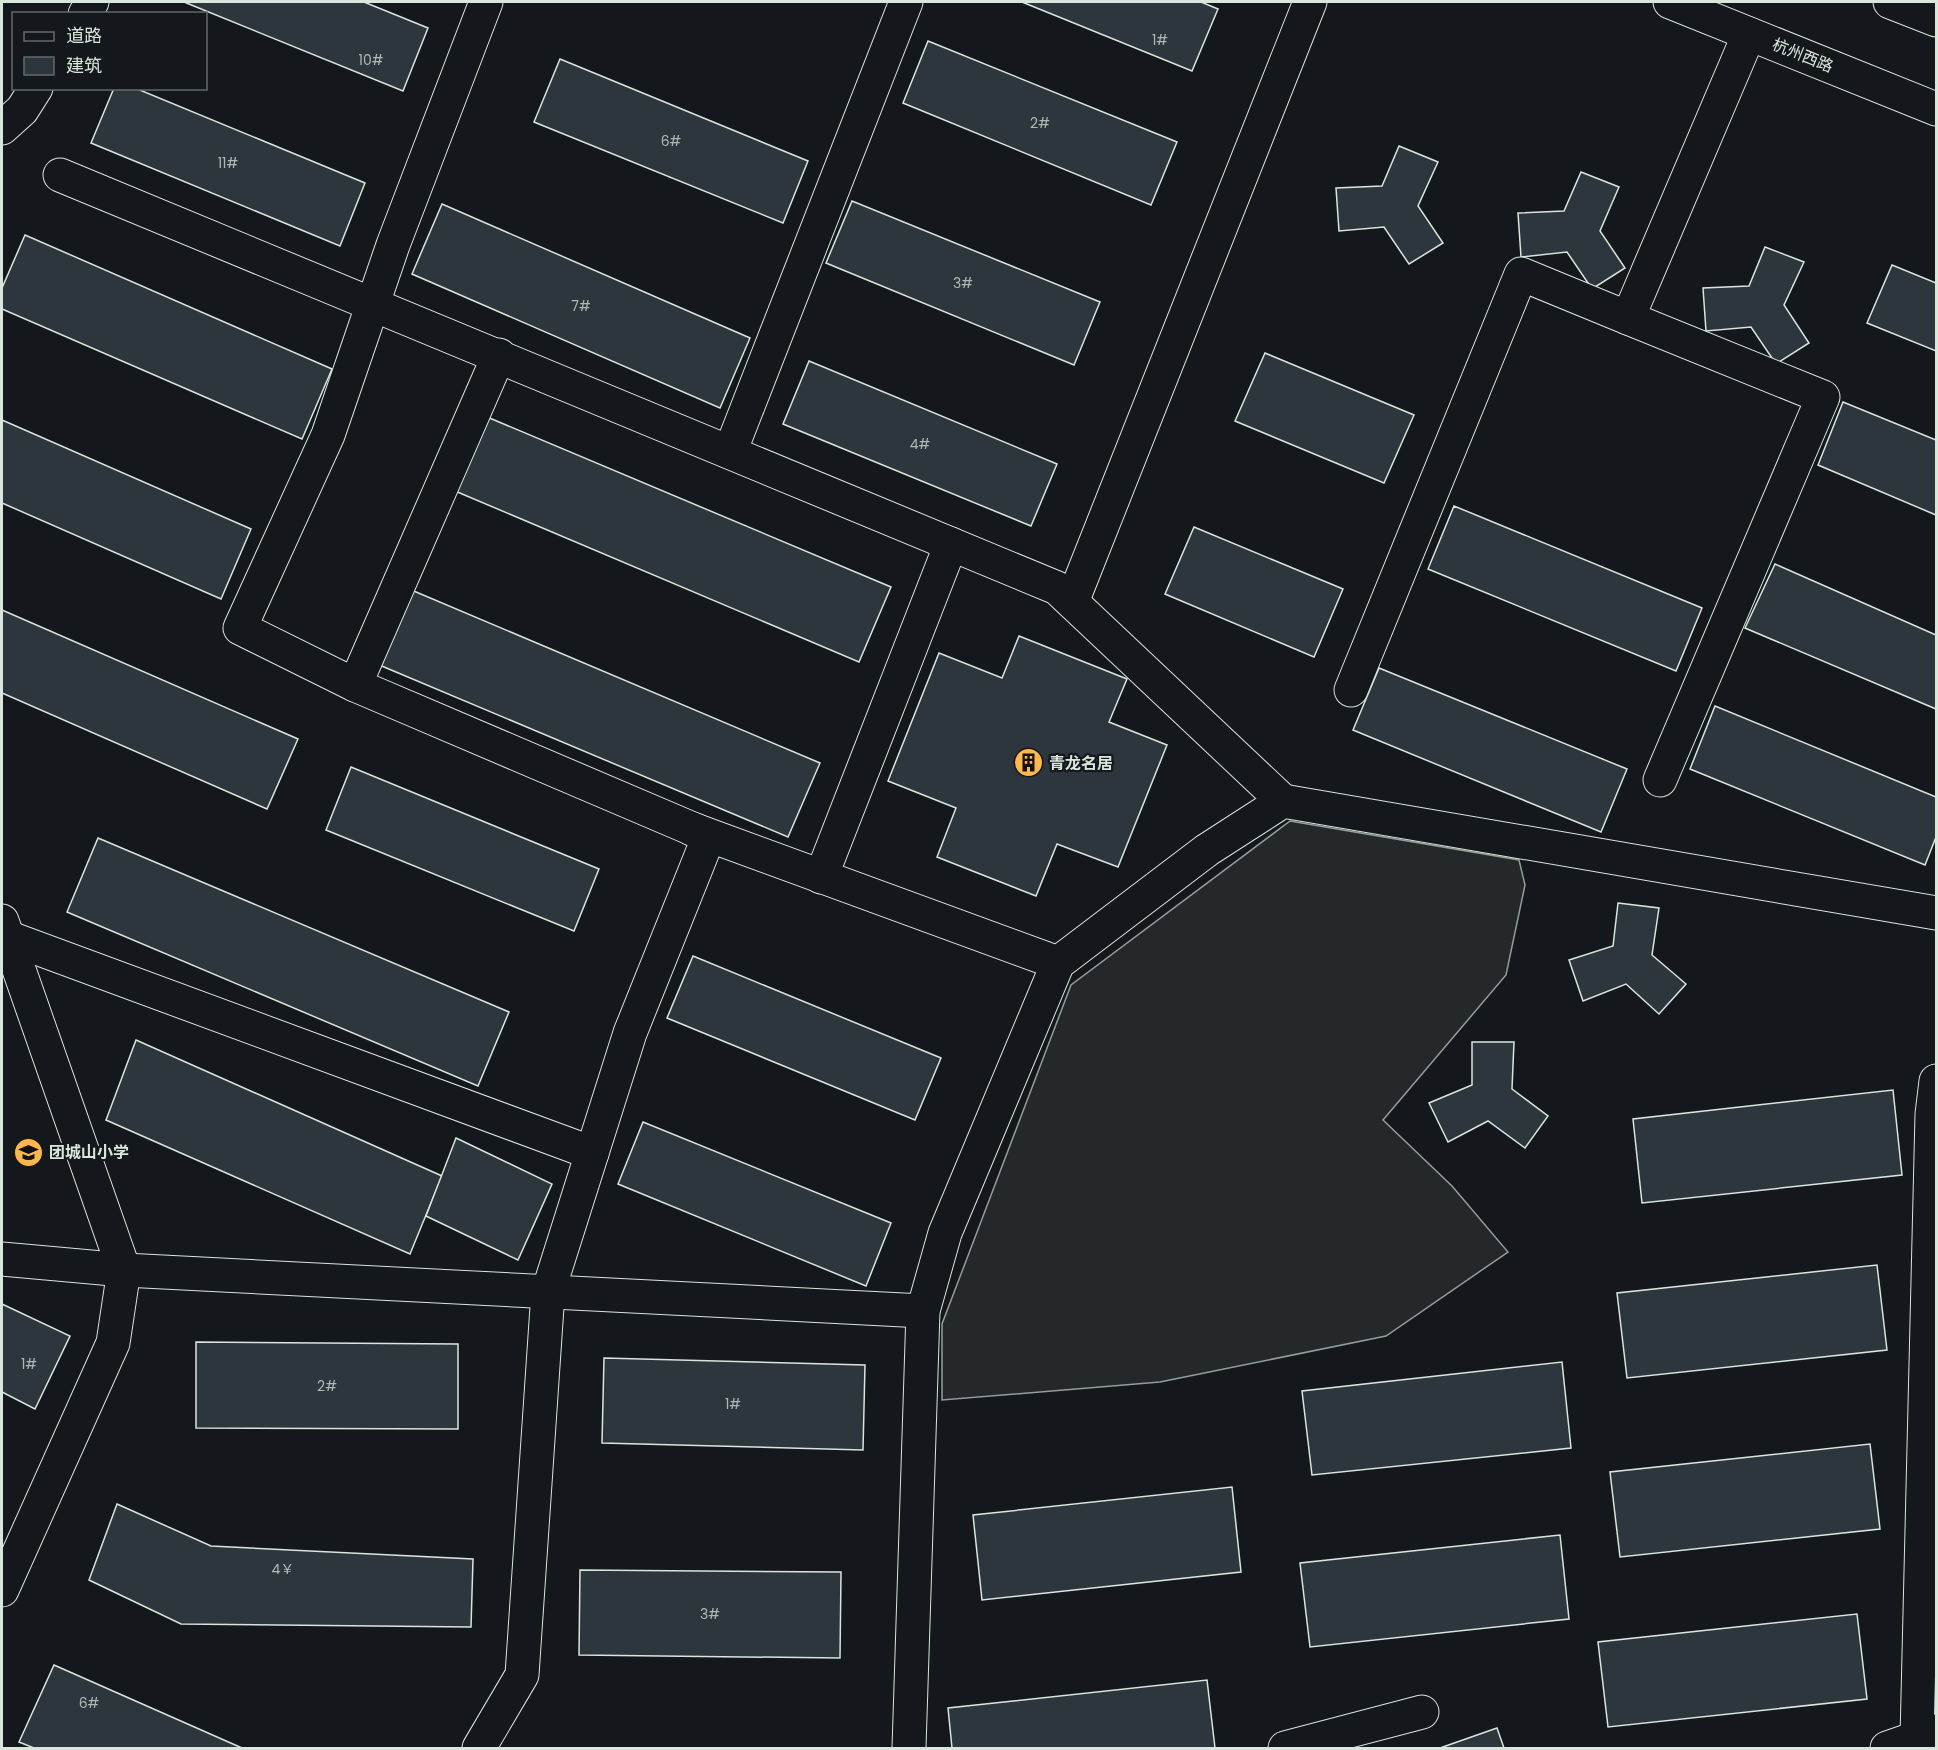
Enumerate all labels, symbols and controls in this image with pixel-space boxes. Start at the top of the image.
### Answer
legend [12,12,207,90]
text: 道路 [66,23,102,48]
house number: 1# [1152,30,1168,50]
street label: 杭州西路 [1769,33,1837,78]
house number: 10# [358,50,384,70]
text: 建筑 [66,53,102,78]
house number: 2# [1030,113,1050,133]
house number: 6# [661,131,681,151]
house number: 11# [218,153,238,173]
house number: 3# [953,273,973,293]
house number: 7# [571,296,591,316]
house number: 4# [910,434,930,454]
building icon: 青龙名居 [1012,747,1044,779]
place label: 青龙名居 [1049,752,1113,775]
school or university icon: 团城山小学 [12,1136,44,1168]
place label: 团城山小学 [49,1141,129,1164]
house number: 1# [21,1354,37,1374]
house number: 2# [317,1376,337,1396]
house number: 1# [725,1394,741,1414]
house number: 4￥ [272,1559,294,1579]
house number: 3# [700,1604,720,1624]
house number: 6# [79,1693,99,1713]

